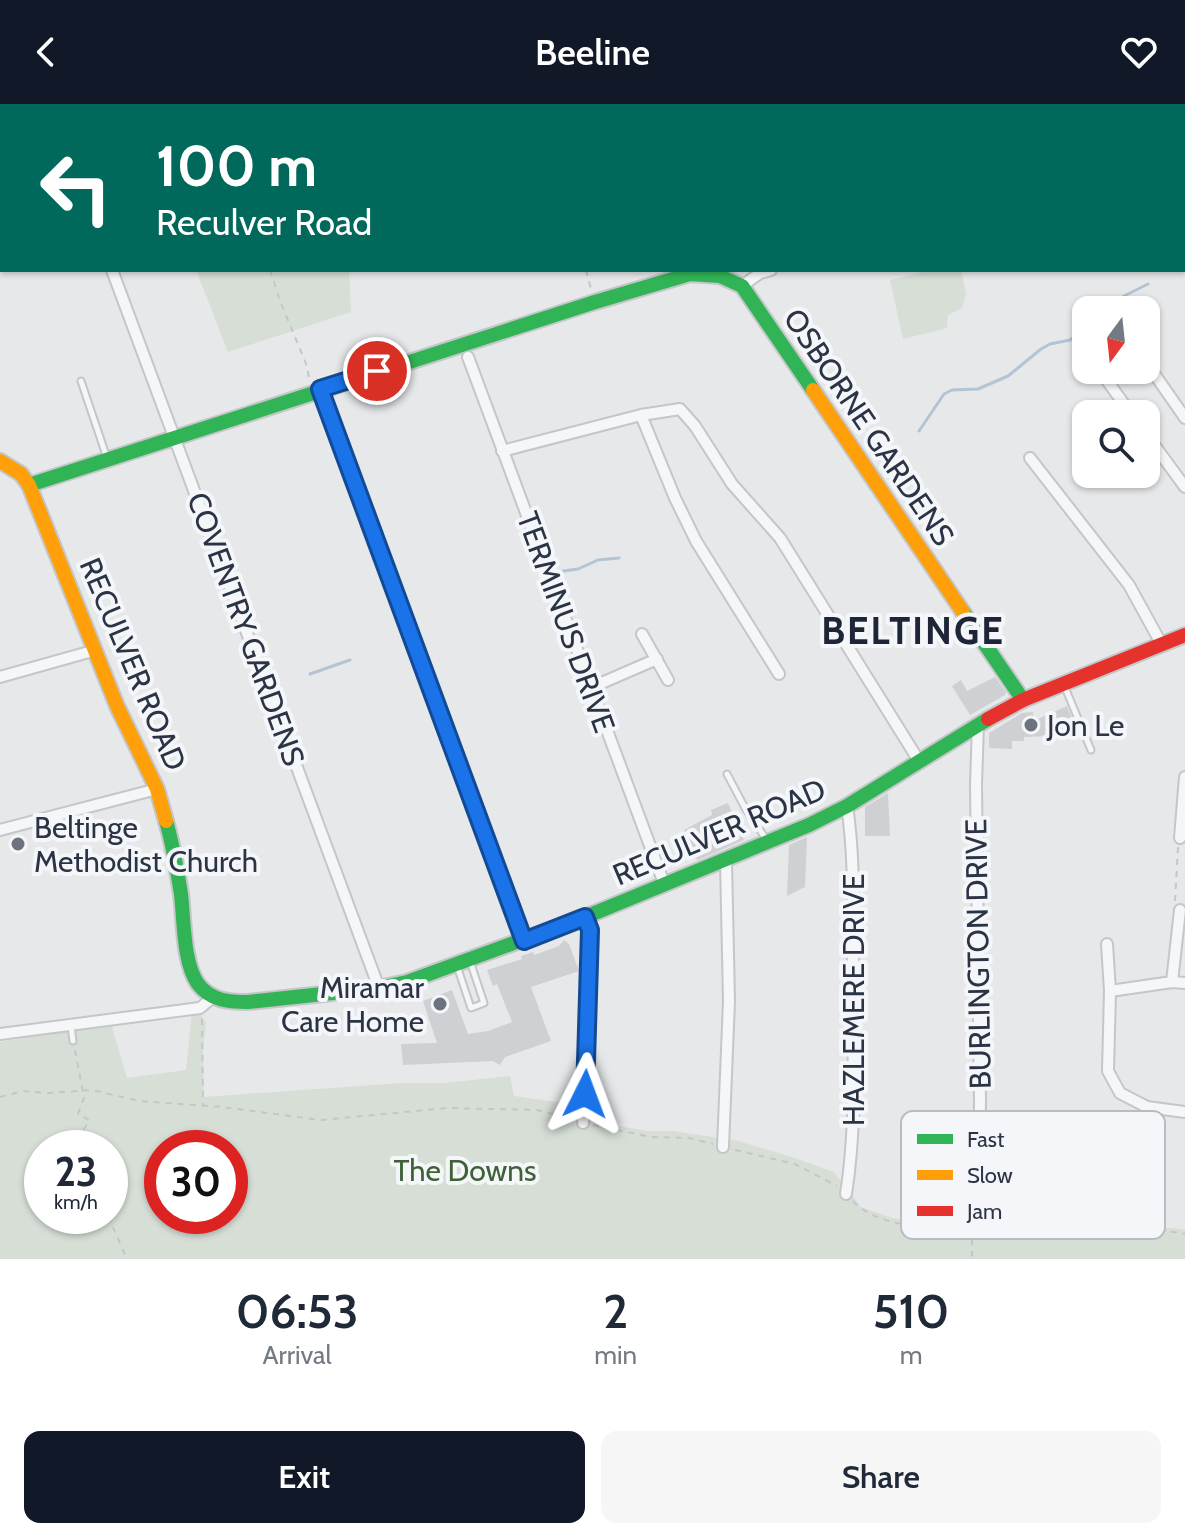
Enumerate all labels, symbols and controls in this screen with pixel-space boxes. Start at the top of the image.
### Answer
icon: back [24,30,68,74]
text: Beeline [535,30,650,74]
icon: heart [1117,30,1161,74]
text: 100 m [156,132,317,200]
icon: left [24,136,128,240]
text: Reculver Road [156,200,372,244]
north arrow [1072,296,1160,384]
map controls [1072,296,1160,488]
street label: OSBORNE GARDENS [776,301,962,553]
pin [343,337,411,405]
icon: arrive [355,349,399,393]
button: search [1072,400,1160,488]
street label: COVENTRY GARDENS [179,487,313,771]
street label: TERMINUS DRIVE [509,507,623,737]
street label: RECULVER ROAD [72,552,194,776]
district label: BELTINGE [821,607,1005,654]
place label: Jon Le [1046,707,1124,744]
marker: Jon Le [1022,716,1040,734]
street label: RECULVER ROAD [607,771,831,893]
place label: Beltinge Methodist Church [34,809,258,880]
street label: BURLINGTON DRIVE [957,819,999,1089]
marker: Beltinge Methodist Church [9,835,27,853]
street label: HAZLEMERE DRIVE [835,874,872,1126]
place label: Miramar Care Home [281,969,425,1040]
marker: Miramar Care Home [431,995,449,1013]
position arrow [543,1052,627,1136]
legend [901,1111,1165,1239]
text: Fast [967,1126,1005,1153]
speed limit sign: 30 [144,1130,248,1234]
text: 23 [55,1147,97,1196]
park label: The Downs [393,1152,537,1189]
text: Slow [967,1162,1013,1189]
text: km/h [54,1190,98,1214]
text: Jam [966,1198,1002,1225]
text: 06:53 [236,1282,359,1340]
text: 2 [603,1282,628,1340]
text: 510 [873,1282,949,1340]
text: Arrival [263,1339,332,1371]
text: min [594,1339,637,1371]
text: m [900,1339,922,1371]
button: Exit [24,1431,585,1523]
button: Share [601,1431,1161,1523]

